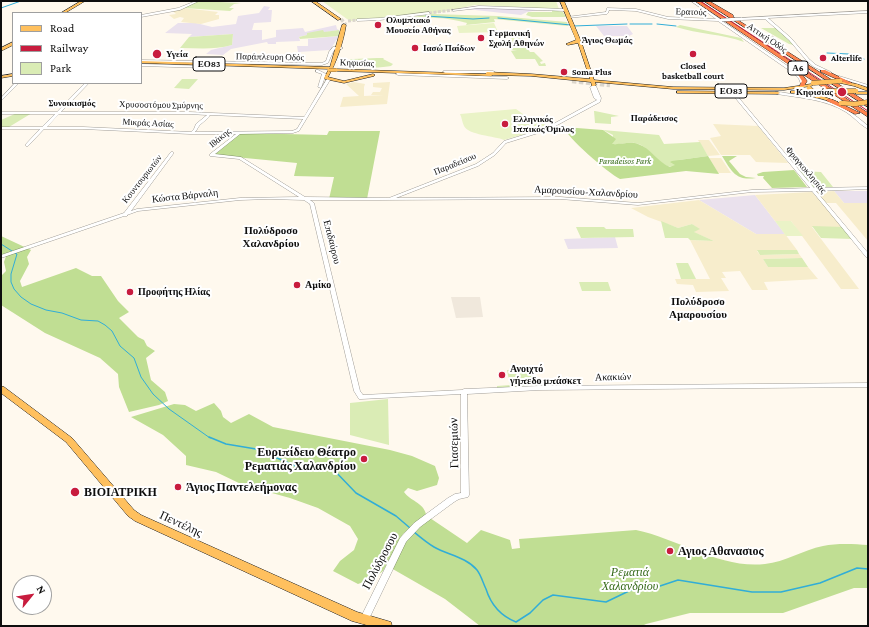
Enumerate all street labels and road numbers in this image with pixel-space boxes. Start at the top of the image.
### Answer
street label: Ερατούς [675,6,707,18]
street label: Αττική Οδός [745,21,789,55]
street label: Παράπλευρη Οδός [236,51,304,63]
road number: ΕΟ83 [193,57,225,71]
street label: Κηφισίας [340,57,374,69]
road number: Α6 [788,61,808,75]
road number: ΕΟ83 [715,84,747,98]
street label: Χρυσοστόμου Σμύρνης [119,99,203,111]
street label: Μικράς Ασίας [122,116,174,130]
street label: Ιθάκης [207,126,233,150]
street label: Φραγκοκλησιάς [783,144,829,196]
street label: Παραδείσου [432,151,478,177]
street label: Κουντουριωτών [120,153,164,205]
street label: Αμαρουσίου-Χαλανδρίου [534,183,638,201]
street label: Κώστα Βάρναλη [151,187,219,205]
street label: Επιδαύρου [321,219,343,265]
street label: Ακακιών [595,371,631,383]
street label: Γιασεμιών [446,418,462,468]
street label: Πεντέλης [157,508,205,540]
street label: Πολύδροσου [359,530,401,592]

